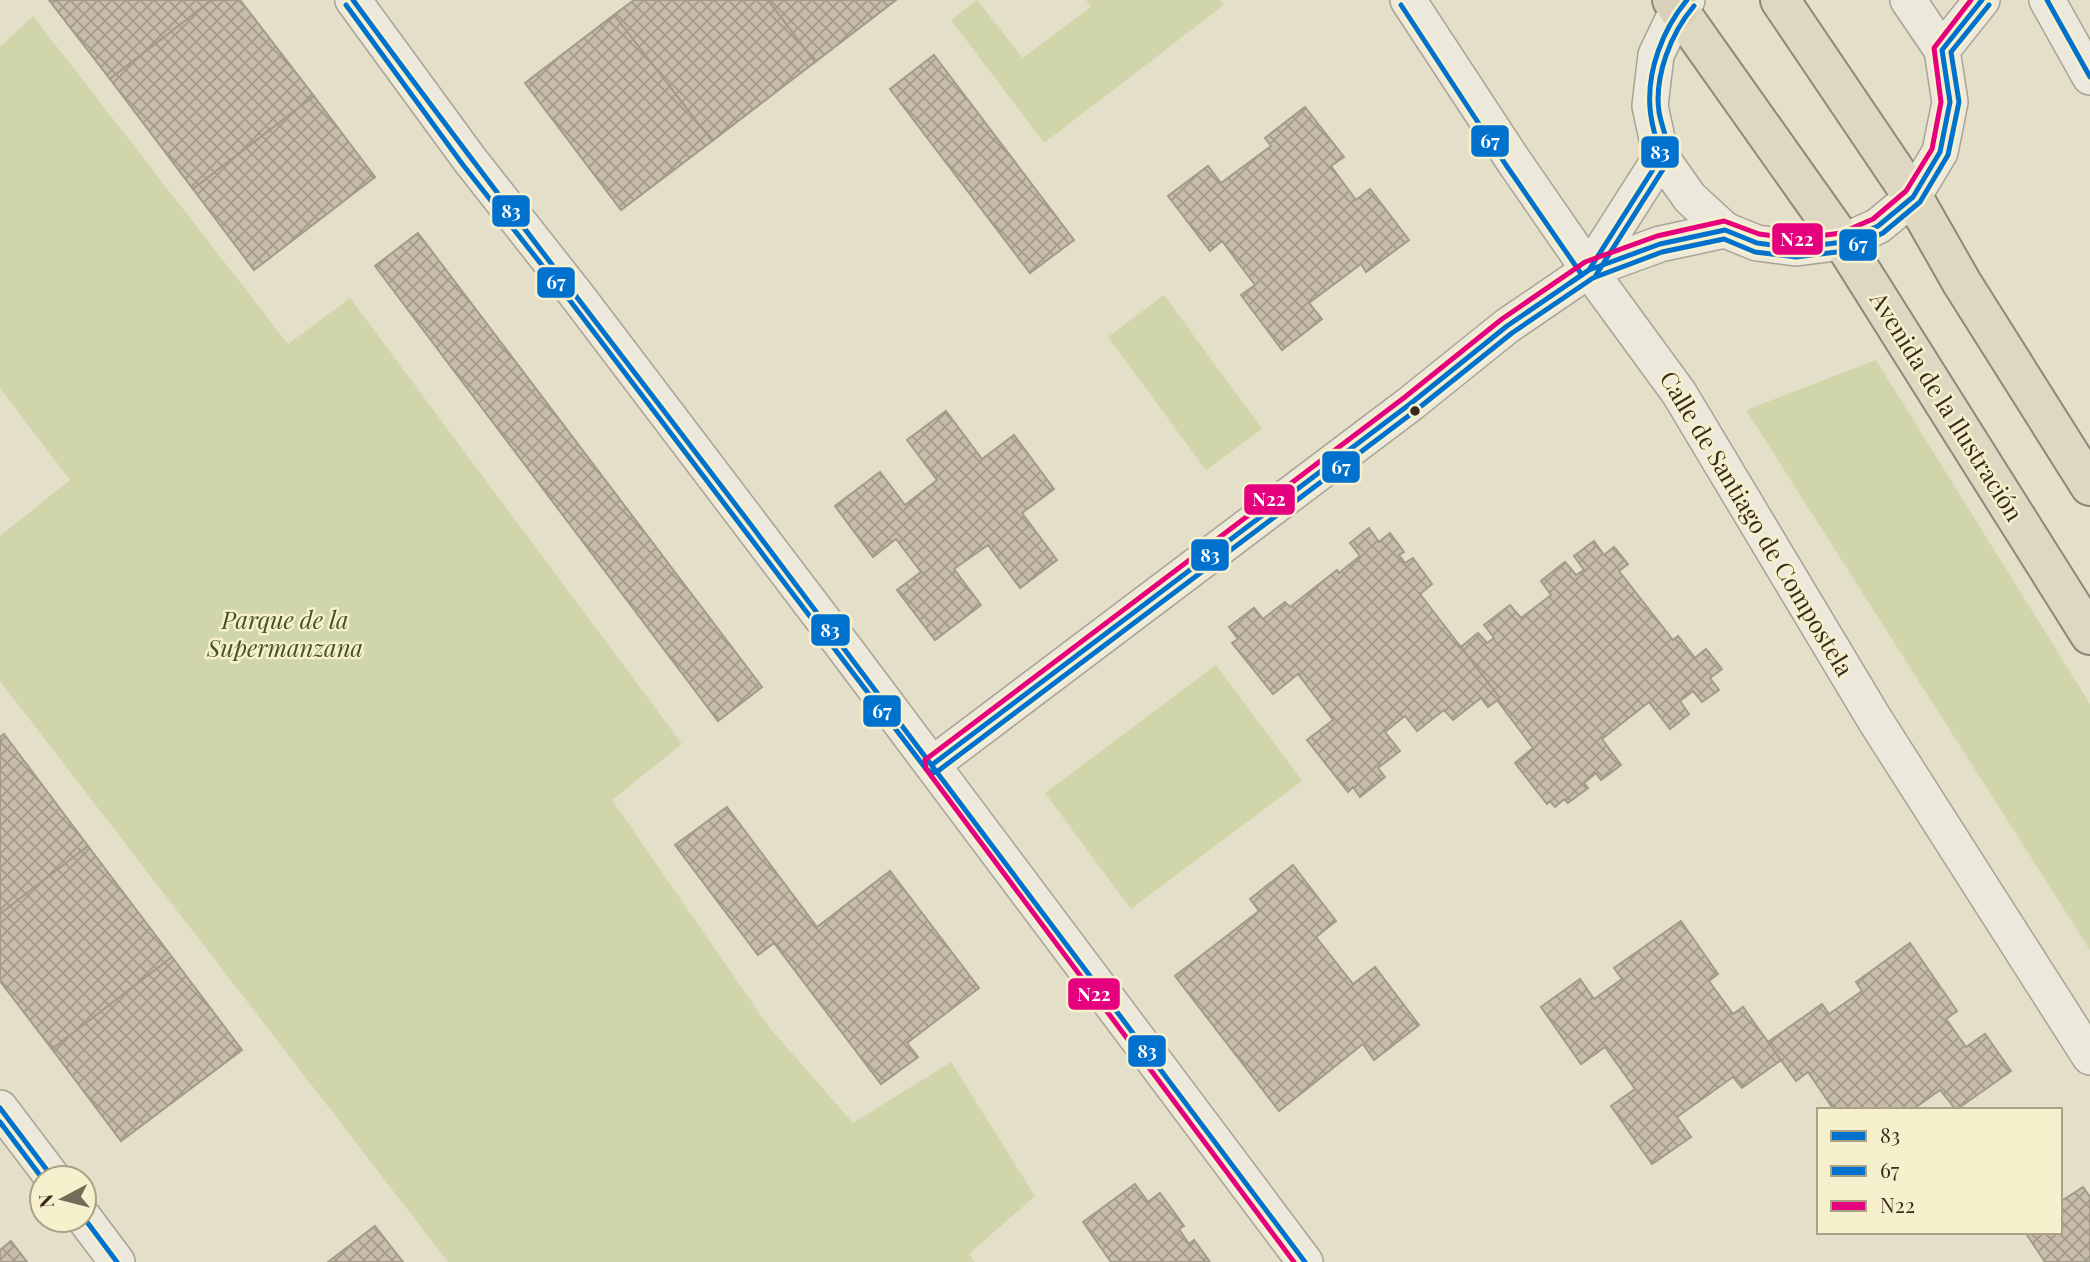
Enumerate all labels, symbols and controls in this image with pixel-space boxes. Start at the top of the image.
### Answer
line badge: 67 [1470,124,1510,158]
text: 67 [1480,127,1500,153]
line badge: 83 [1640,135,1680,169]
text: 83 [1650,138,1670,164]
line badge: 83 [491,194,531,228]
text: 83 [501,197,521,223]
line badge: N22 [1771,222,1824,256]
text: N22 [1780,225,1814,251]
line badge: 67 [1838,228,1878,262]
text: 67 [1848,230,1868,256]
line badge: 67 [536,266,576,299]
text: 67 [546,268,566,294]
street label: Avenida de la Ilustración [1863,284,2031,527]
street label: Calle de Santiago de Compostela [1654,364,1862,682]
unlabelled marker [1408,404,1422,418]
line badge: 67 [1321,450,1361,484]
text: 67 [1331,453,1351,479]
line badge: N22 [1243,483,1296,516]
text: N22 [1252,485,1286,511]
line badge: 83 [1190,538,1230,572]
text: 83 [1200,541,1220,567]
park label: Parque de la Supermanzana [206,603,363,663]
line badge: 83 [810,613,851,647]
text: 83 [820,616,840,642]
line badge: 67 [862,694,902,728]
text: 67 [872,697,892,723]
line badge: N22 [1067,977,1121,1011]
text: N22 [1077,980,1111,1006]
line badge: 83 [1127,1034,1167,1068]
text: 83 [1137,1037,1157,1063]
legend [1817,1108,2062,1234]
text: 83 [1880,1120,1900,1148]
text: 67 [1880,1155,1900,1183]
north arrow [28,1164,98,1234]
text: N22 [1880,1190,1915,1218]
text: N [31,1193,59,1210]

